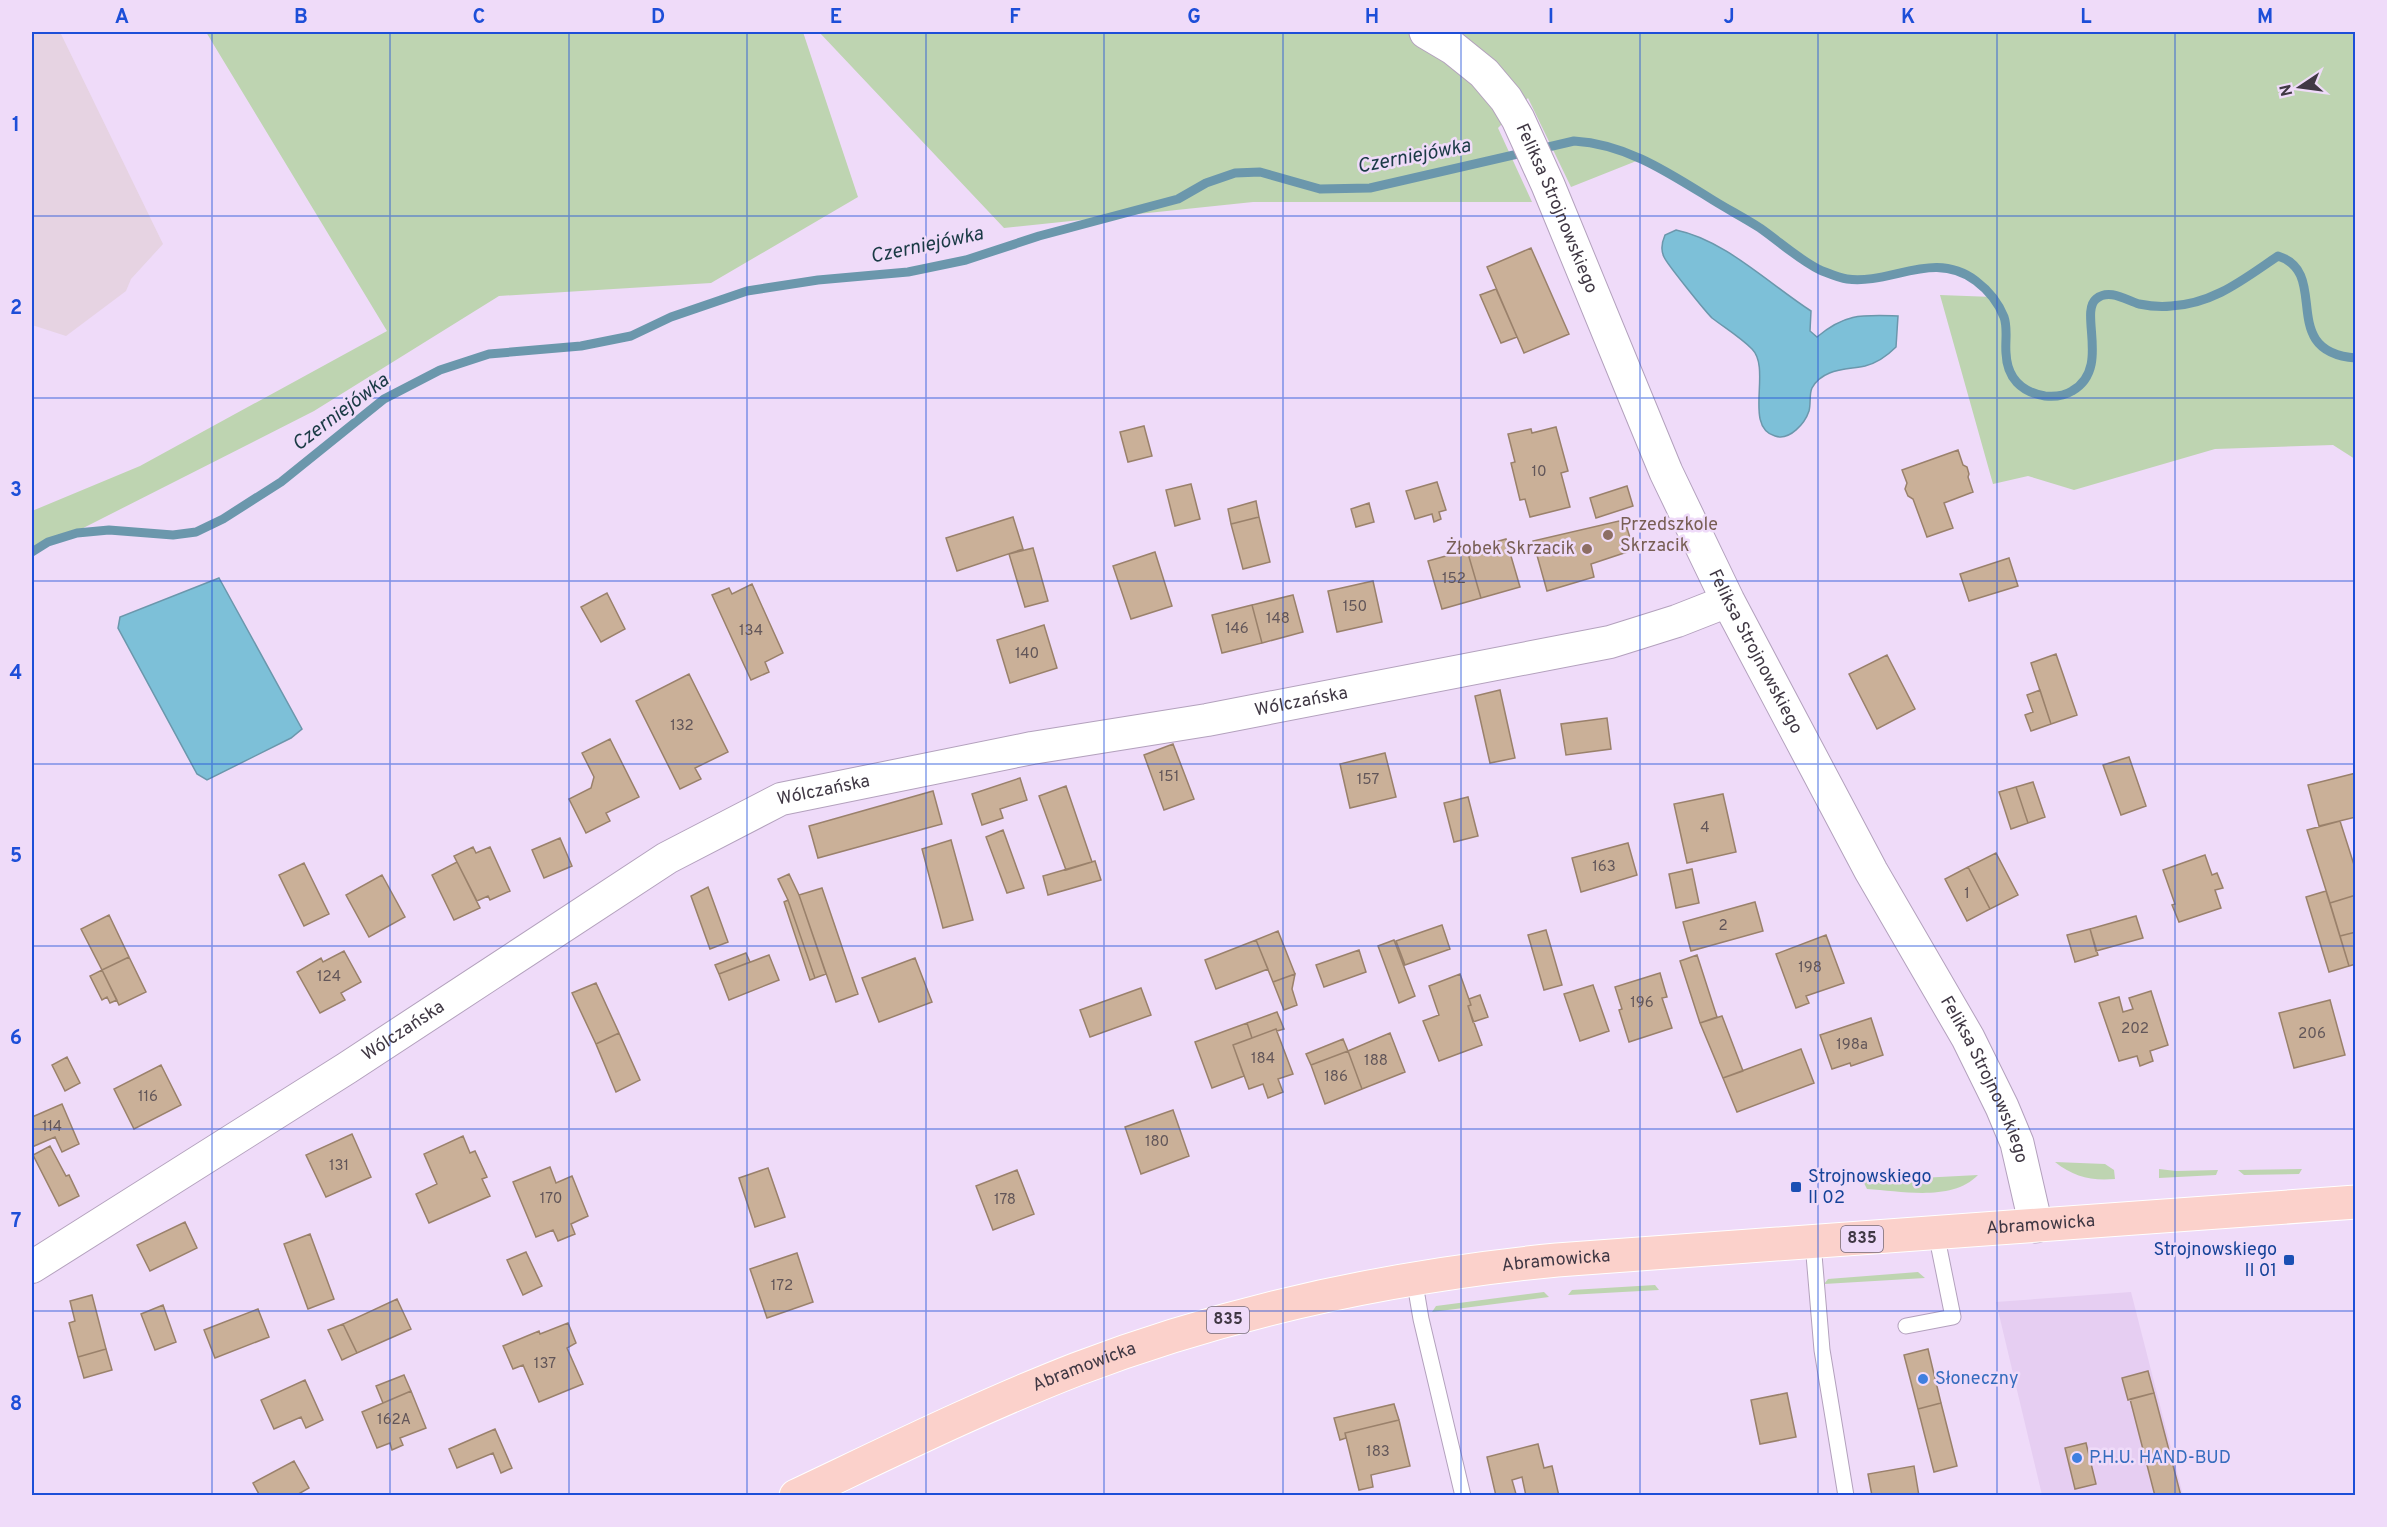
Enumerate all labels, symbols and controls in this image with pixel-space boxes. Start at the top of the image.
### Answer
text: A [115,5,129,31]
text: B [294,5,308,31]
text: C [473,5,485,31]
text: D [651,5,665,31]
text: E [830,5,842,31]
text: F [1009,5,1021,31]
text: G [1187,5,1201,31]
text: H [1365,5,1379,31]
text: I [1548,5,1554,31]
text: J [1723,5,1735,31]
text: K [1901,5,1915,31]
text: L [2080,5,2092,31]
text: M [2257,5,2273,31]
north arrow [2270,57,2330,117]
text: N [2276,82,2298,98]
text: 1 [12,113,20,139]
street label: Feliksa Strojnowskiego [1510,120,1603,297]
water label: Czerniejówka [1355,133,1474,181]
water label: Czerniejówka [868,221,987,271]
text: 2 [10,296,22,322]
water label: Czerniejówka [287,368,395,458]
house number: 10 [1531,463,1547,482]
text: 3 [10,478,22,504]
place label: Przedszkole Skrzacik [1620,514,1718,558]
marker: Przedszkole Skrzacik [1601,528,1615,542]
place label: Żłobek Skrzacik [1445,536,1575,561]
marker: Żłobek Skrzacik [1580,542,1594,556]
street label: Feliksa Strojnowskiego [1703,566,1808,738]
house number: 152 [1442,570,1466,589]
house number: 150 [1343,598,1367,617]
house number: 148 [1266,610,1290,629]
house number: 146 [1225,620,1249,639]
house number: 134 [739,622,763,641]
house number: 140 [1015,645,1039,664]
text: 4 [10,661,22,687]
street label: Wólczańska [1253,682,1350,722]
house number: 132 [670,717,694,736]
house number: 151 [1159,768,1179,787]
street label: Wólczańska [775,770,872,811]
house number: 157 [1357,771,1379,790]
house number: 4 [1700,819,1710,838]
text: 5 [10,844,22,870]
house number: 163 [1592,858,1616,877]
house number: 1 [1964,885,1970,904]
house number: 2 [1718,917,1728,936]
house number: 198 [1798,959,1822,978]
house number: 124 [317,968,341,987]
street label: Feliksa Strojnowskiego [1935,992,2033,1165]
house number: 196 [1630,994,1654,1013]
street label: Wólczańska [358,996,449,1067]
house number: 202 [2121,1020,2149,1039]
house number: 206 [2298,1025,2326,1044]
text: 6 [10,1026,22,1052]
house number: 198a [1836,1036,1868,1055]
house number: 184 [1251,1050,1275,1069]
house number: 188 [1364,1052,1388,1071]
house number: 186 [1324,1068,1348,1087]
house number: 116 [138,1088,158,1107]
house number: 114 [42,1118,62,1137]
house number: 180 [1145,1133,1169,1152]
house number: 131 [329,1157,349,1176]
place label: Strojnowskiego II 02 [1808,1166,1932,1210]
marker: Strojnowskiego II 02 [1789,1180,1803,1194]
house number: 170 [540,1190,562,1209]
house number: 178 [994,1191,1016,1210]
text: 7 [11,1209,21,1235]
street label: Abramowicka [1985,1209,2096,1240]
road number: 835 [1841,1226,1883,1252]
place label: Strojnowskiego II 01 [2153,1239,2277,1283]
street label: Abramowicka [1500,1245,1611,1278]
marker: Strojnowskiego II 01 [2282,1253,2296,1267]
house number: 172 [771,1277,793,1296]
road number: 835 [1207,1307,1249,1333]
street label: Abramowicka [1029,1337,1139,1397]
house number: 137 [534,1355,556,1374]
place label: Słoneczny [1935,1368,2018,1391]
marker: Słoneczny [1916,1372,1930,1386]
text: 8 [10,1392,22,1418]
house number: 162A [377,1411,411,1430]
house number: 183 [1366,1443,1390,1462]
place label: P.H.U. HAND-BUD [2089,1447,2231,1470]
marker: P.H.U. HAND-BUD [2070,1451,2084,1465]

